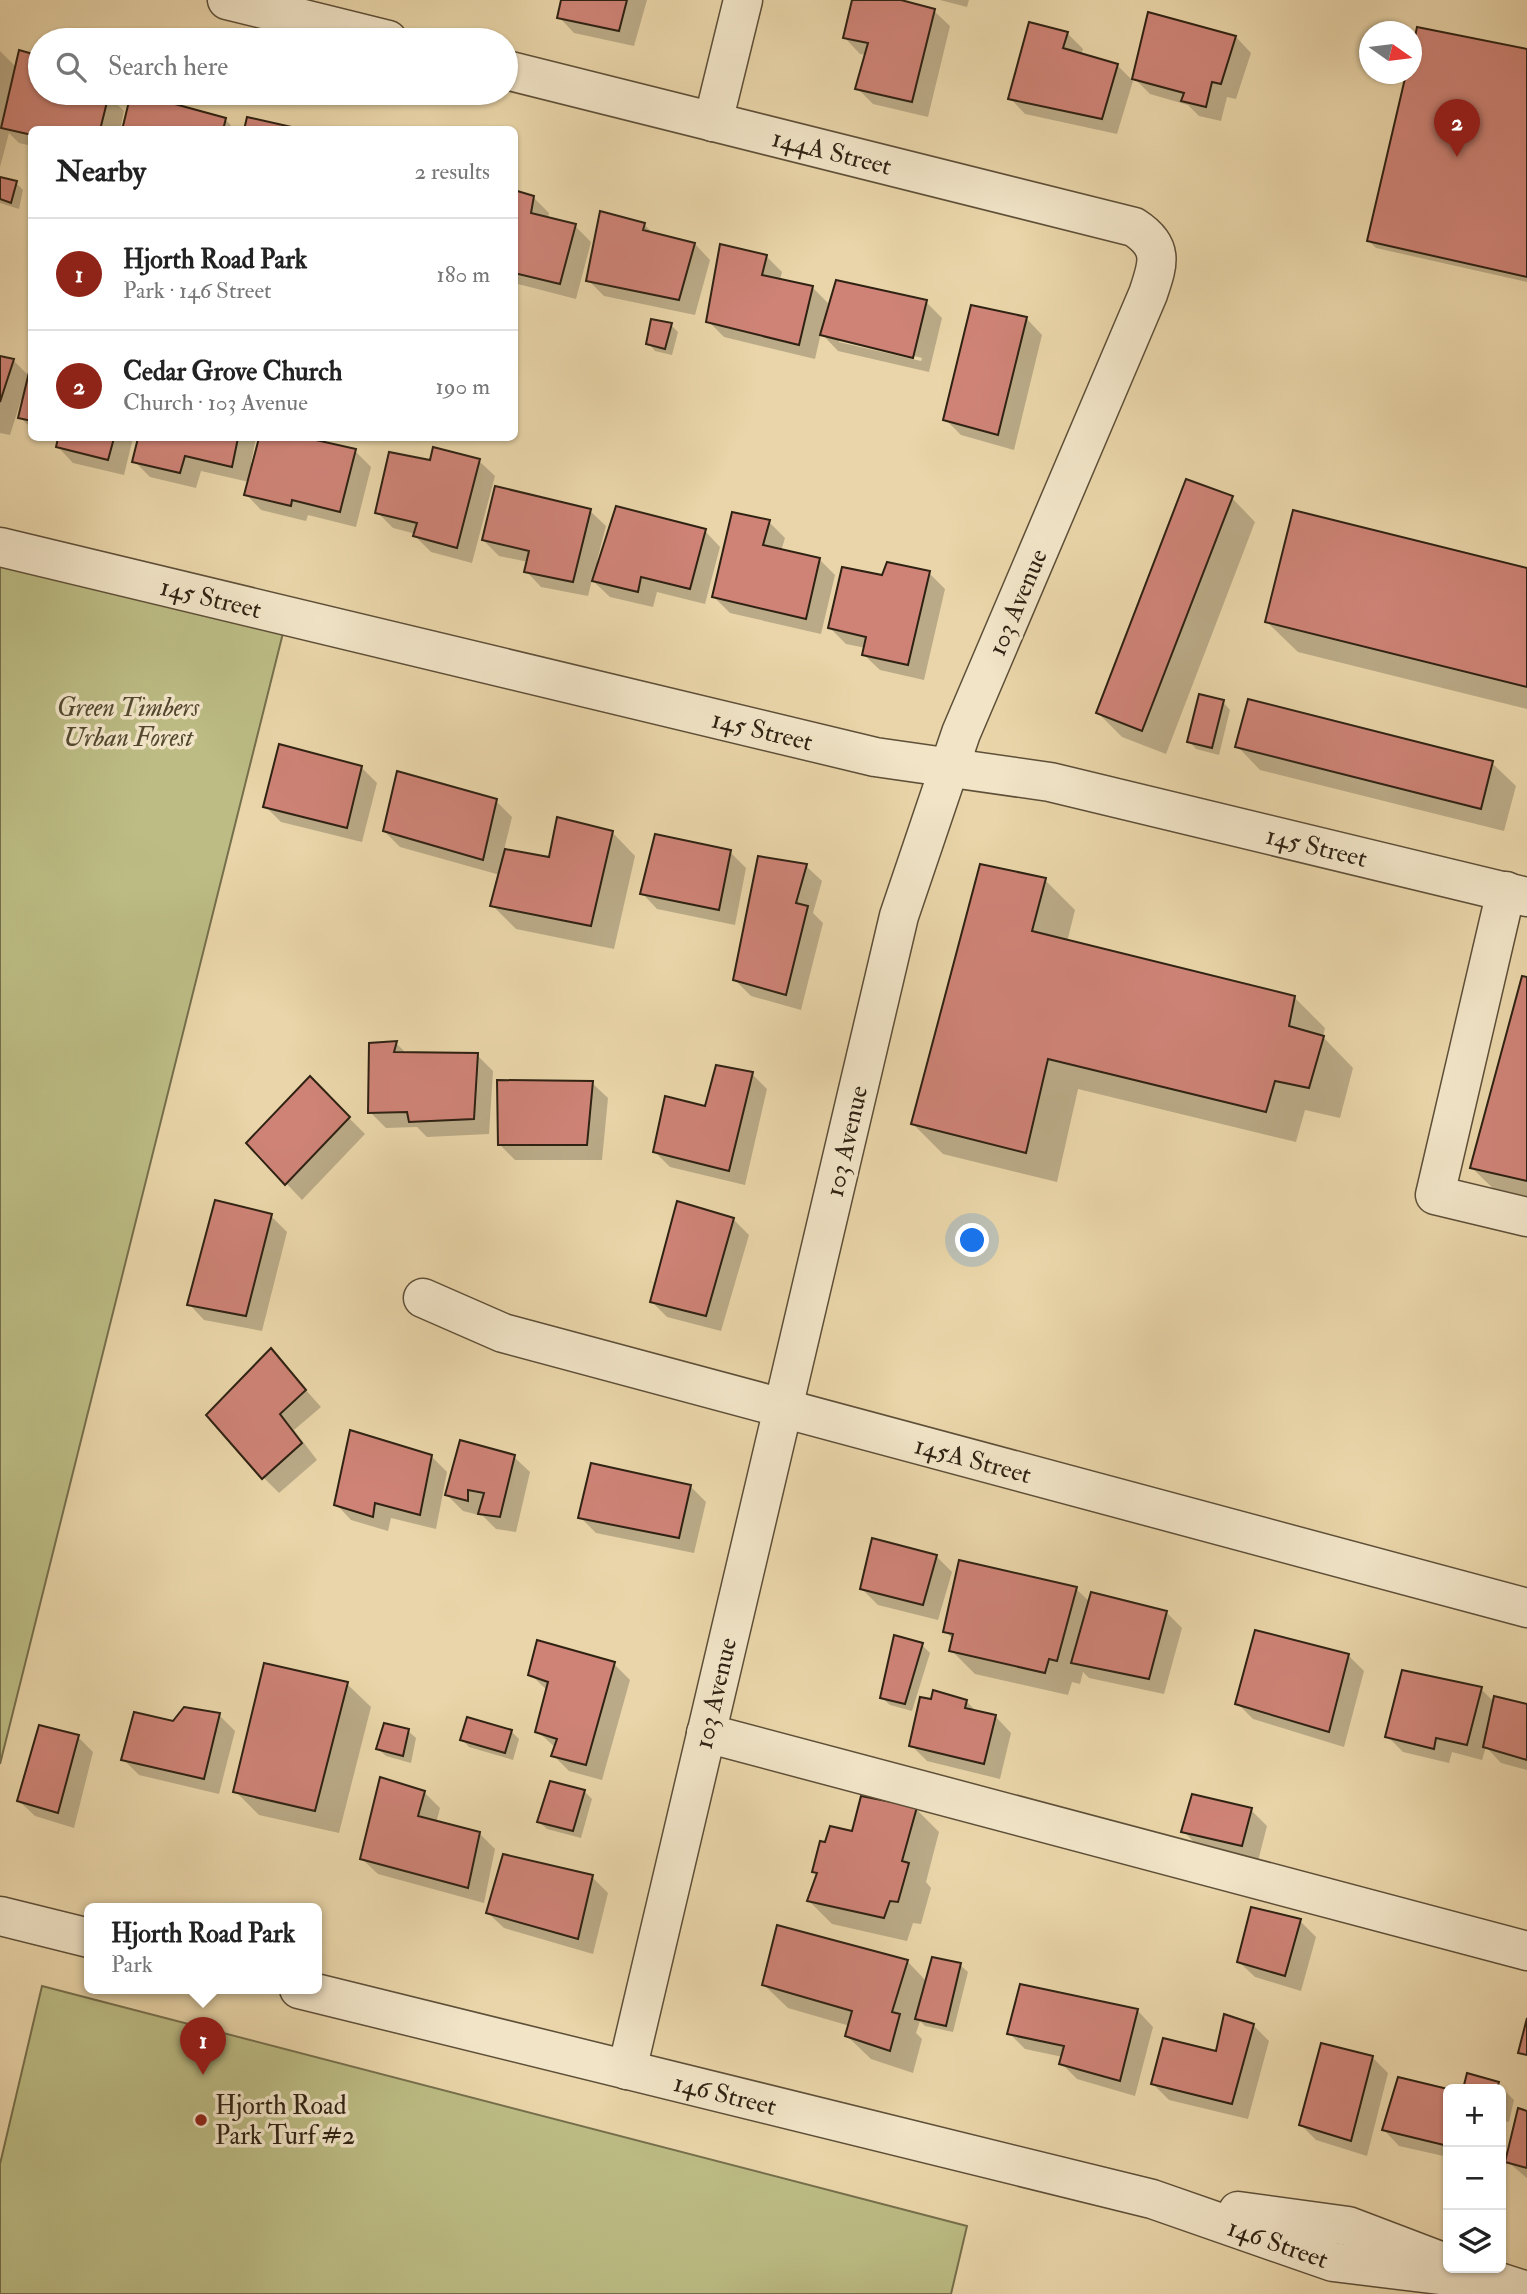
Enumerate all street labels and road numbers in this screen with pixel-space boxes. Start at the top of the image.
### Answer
street label: 144A Street [769,122,895,183]
street label: 103 Avenue [981,544,1055,661]
street label: 145 Street [157,571,265,626]
street label: 145 Street [708,703,816,759]
street label: 145 Street [1263,820,1370,875]
street label: 103 Avenue [819,1082,875,1200]
street label: 145A Street [911,1429,1035,1491]
street label: 103 Avenue [688,1634,744,1752]
street label: 146 Street [670,2067,780,2123]
street label: 146 Street [1223,2212,1332,2276]

